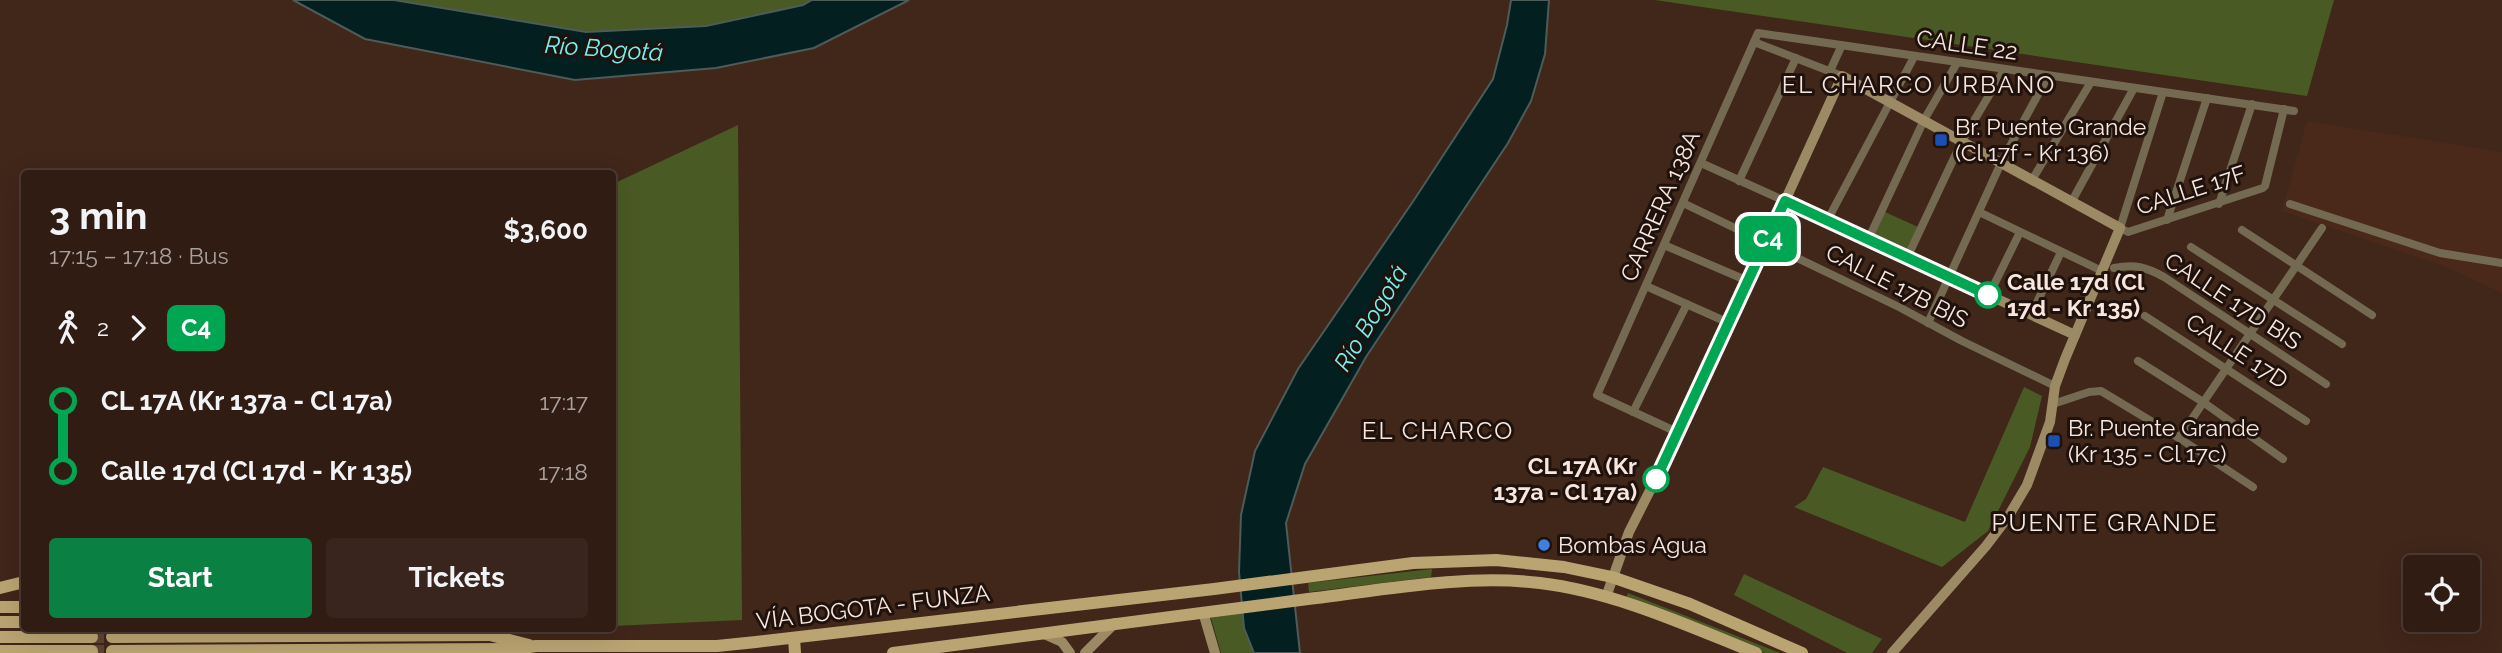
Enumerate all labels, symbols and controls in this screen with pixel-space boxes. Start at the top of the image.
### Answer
street label: CALLE 22 [1915,24,2019,65]
water label: Río Bogotá [544,30,664,67]
district label: EL CHARCO URBANO [1782,70,2056,99]
place label: Br. Puente Grande (Cl 17f - Kr 136) [1955,113,2146,166]
street label: CARRERA 138A [1614,126,1705,285]
marker: Br. Puente Grande (Cl 17f - Kr 136) [1933,132,1949,148]
street label: CALLE 17F [2133,159,2249,220]
text: 3 min [49,193,147,238]
text: $3,600 [503,215,588,245]
line badge: C4 [1736,216,1800,262]
text: C4 [1753,224,1783,253]
street label: CALLE 17B BIS [1822,238,1973,333]
text: 17:15 – 17:18 · Bus [49,242,229,269]
street label: CALLE 17D BIS [2160,247,2306,355]
water label: Río Bogotá [1328,259,1414,376]
place label: Calle 17d (Cl 17d - Kr 135) [2007,268,2145,321]
marker: Calle 17d (Cl 17d - Kr 135) [1975,282,2001,308]
street label: CALLE 17D [2181,308,2293,394]
icon: walk [49,309,87,347]
icon: forward [119,309,157,347]
text: C4 [181,313,211,342]
text: 2 [97,314,109,341]
text: CL 17A (Kr 137a - Cl 17a) [101,386,392,416]
text: 17:17 [540,388,588,415]
place label: Br. Puente Grande (Kr 135 - Cl 17c) [2068,414,2259,467]
district label: EL CHARCO [1362,416,1514,445]
marker: Br. Puente Grande (Kr 135 - Cl 17c) [2046,433,2062,449]
place label: CL 17A (Kr 137a - Cl 17a) [1493,452,1637,505]
text: Calle 17d (Cl 17d - Kr 135) [101,456,412,486]
text: 17:18 [538,458,588,485]
marker: CL 17A (Kr 137a - Cl 17a) [1643,466,1669,492]
district label: PUENTE GRANDE [1992,508,2218,537]
place label: Bombas Agua [1558,531,1707,558]
marker: Bombas Agua [1536,537,1552,553]
button: Start [49,538,312,618]
button: Tickets [326,538,588,618]
map controls [2403,555,2480,632]
button: locate [2403,555,2480,632]
street label: VÍA BOGOTA - FUNZA [755,579,992,634]

